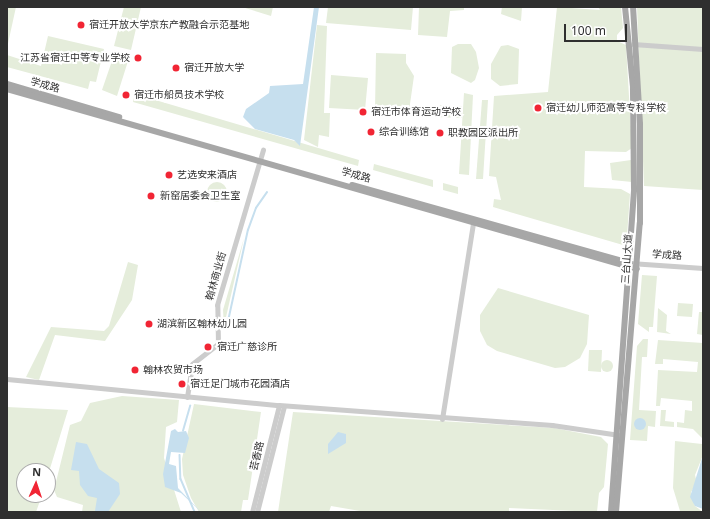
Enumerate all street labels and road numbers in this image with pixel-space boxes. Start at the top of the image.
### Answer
street label: 学成路 [29,75,61,95]
street label: 学成路 [340,165,372,185]
street label: 三台山大道 [619,234,635,284]
street label: 学成路 [652,248,682,262]
street label: 翰林商业街 [203,250,229,302]
street label: 芸香路 [248,440,266,472]

